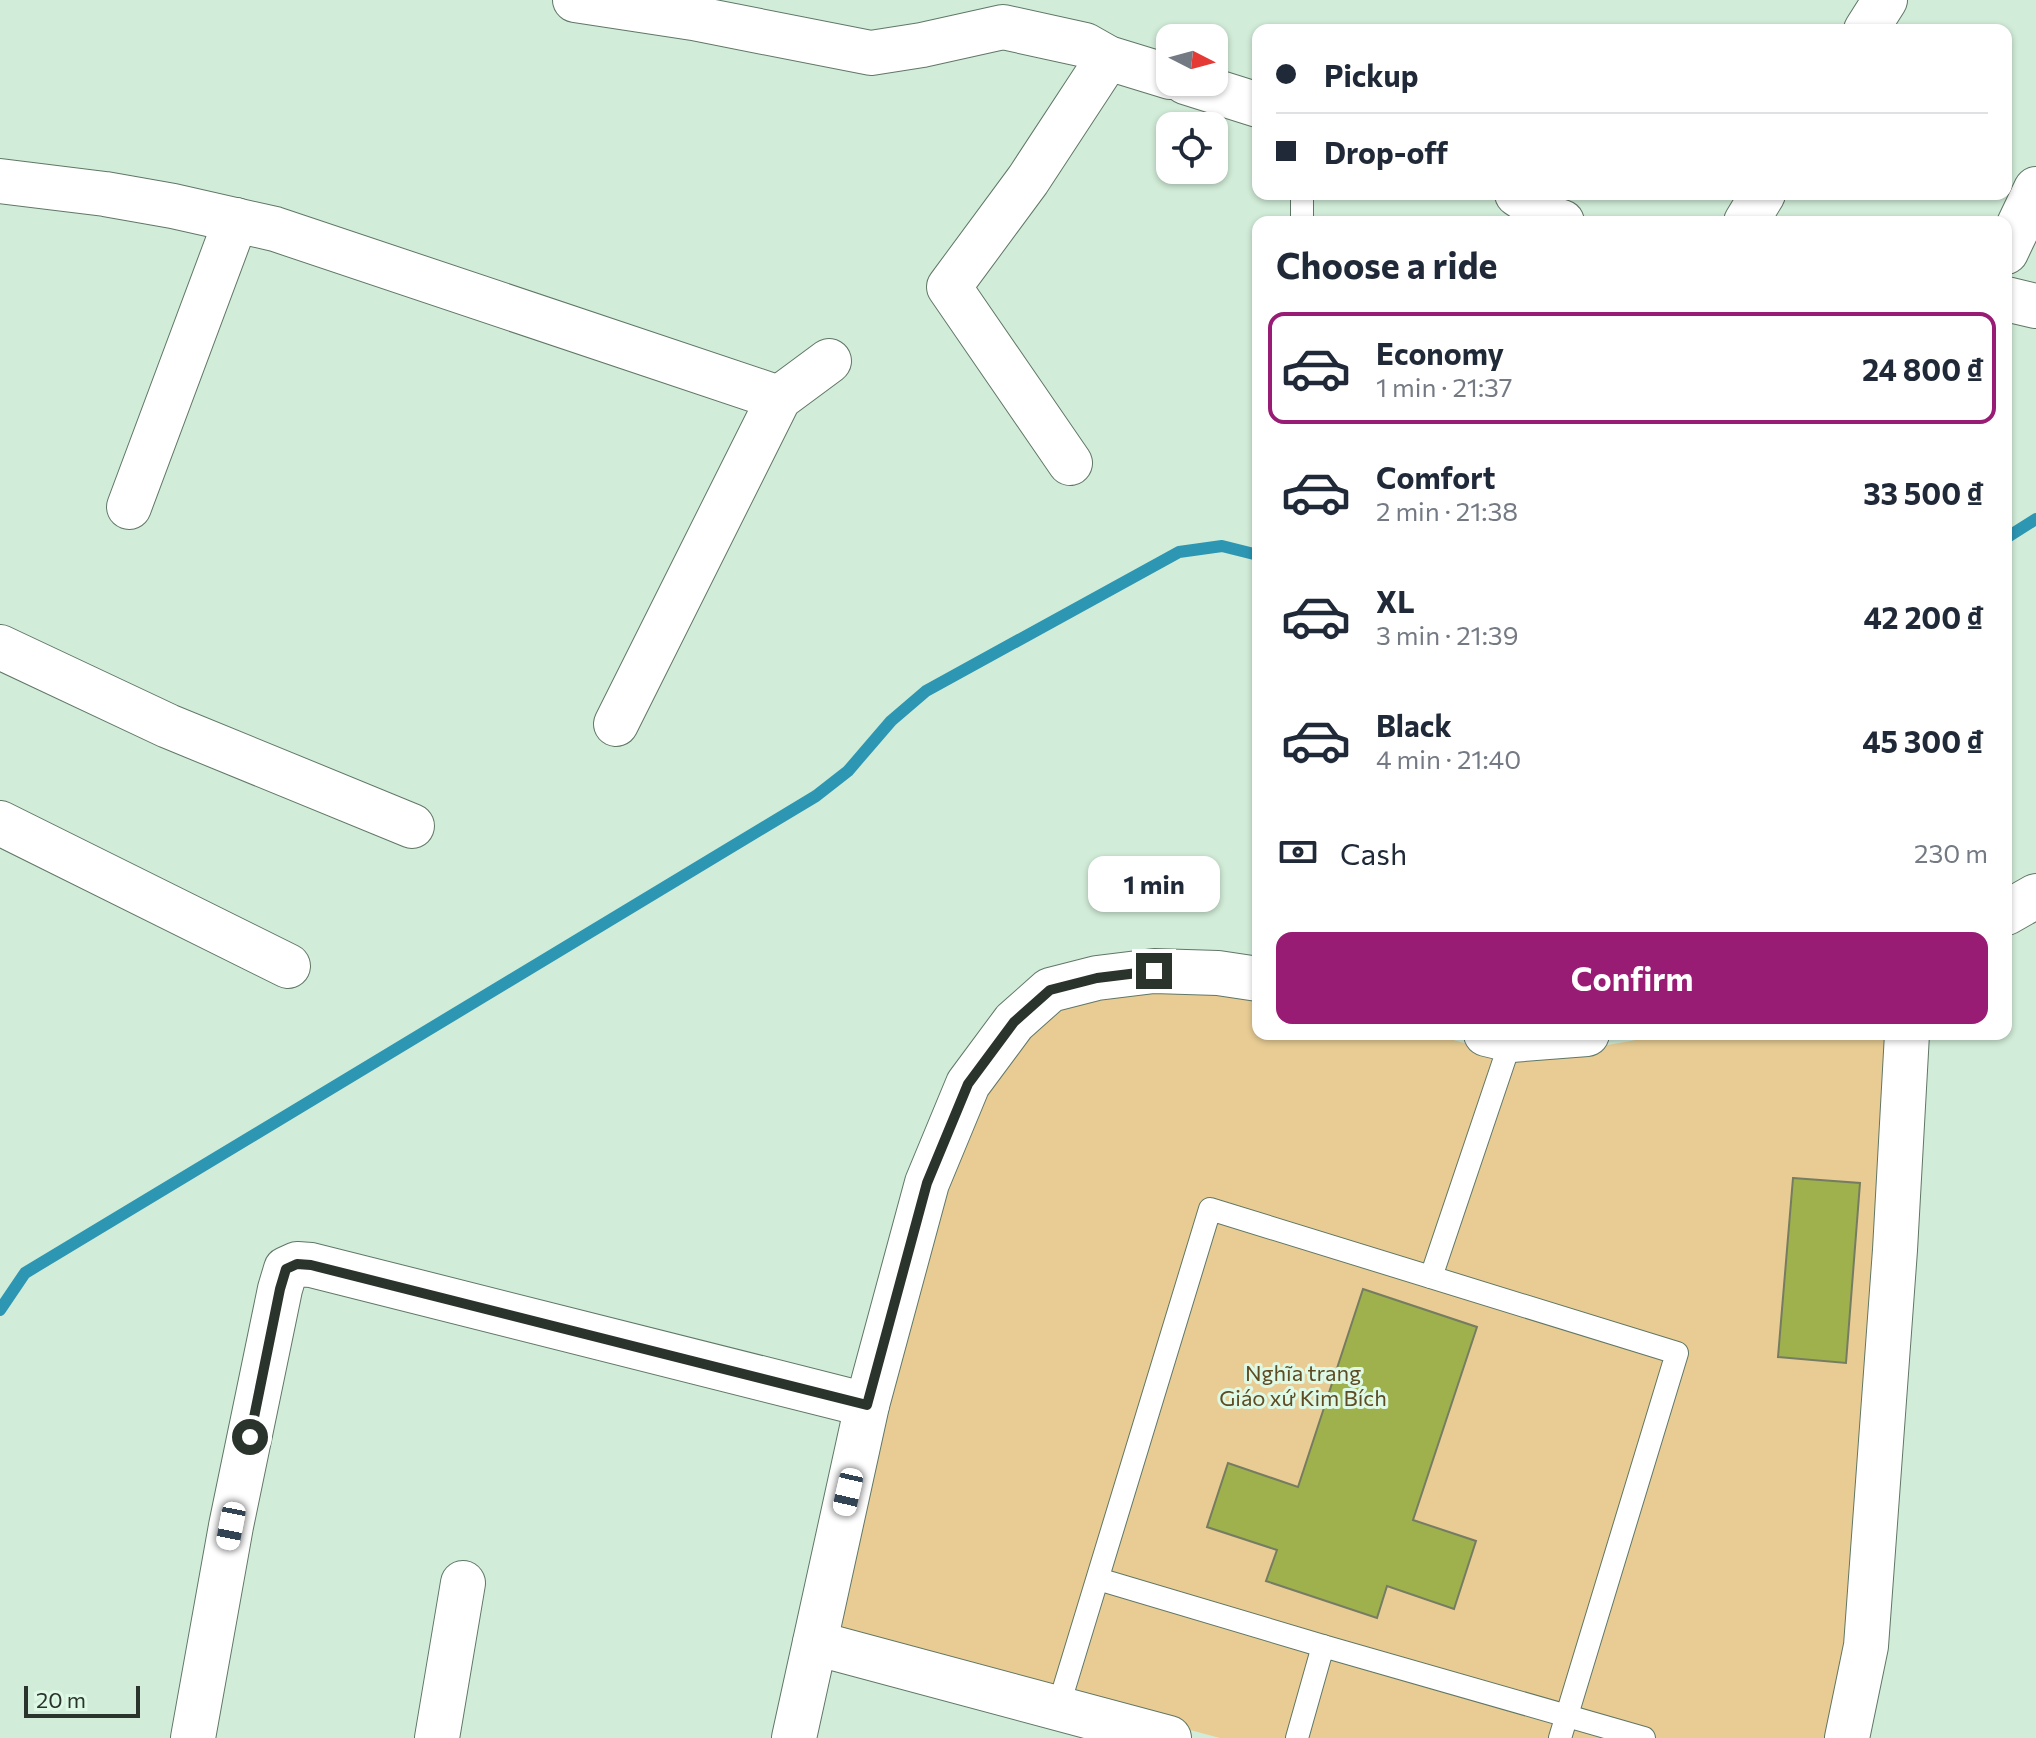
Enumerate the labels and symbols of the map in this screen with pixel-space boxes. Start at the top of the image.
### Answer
north arrow [1156,24,1228,96]
callout: 1 min [1088,855,1220,911]
route end [1136,953,1172,989]
park label: Nghĩa trang Giáo xứ Kim Bích [1219,1359,1387,1411]
route start [232,1419,268,1455]
car [831,1466,865,1518]
car [215,1500,247,1552]
scale bar [24,1682,140,1718]

